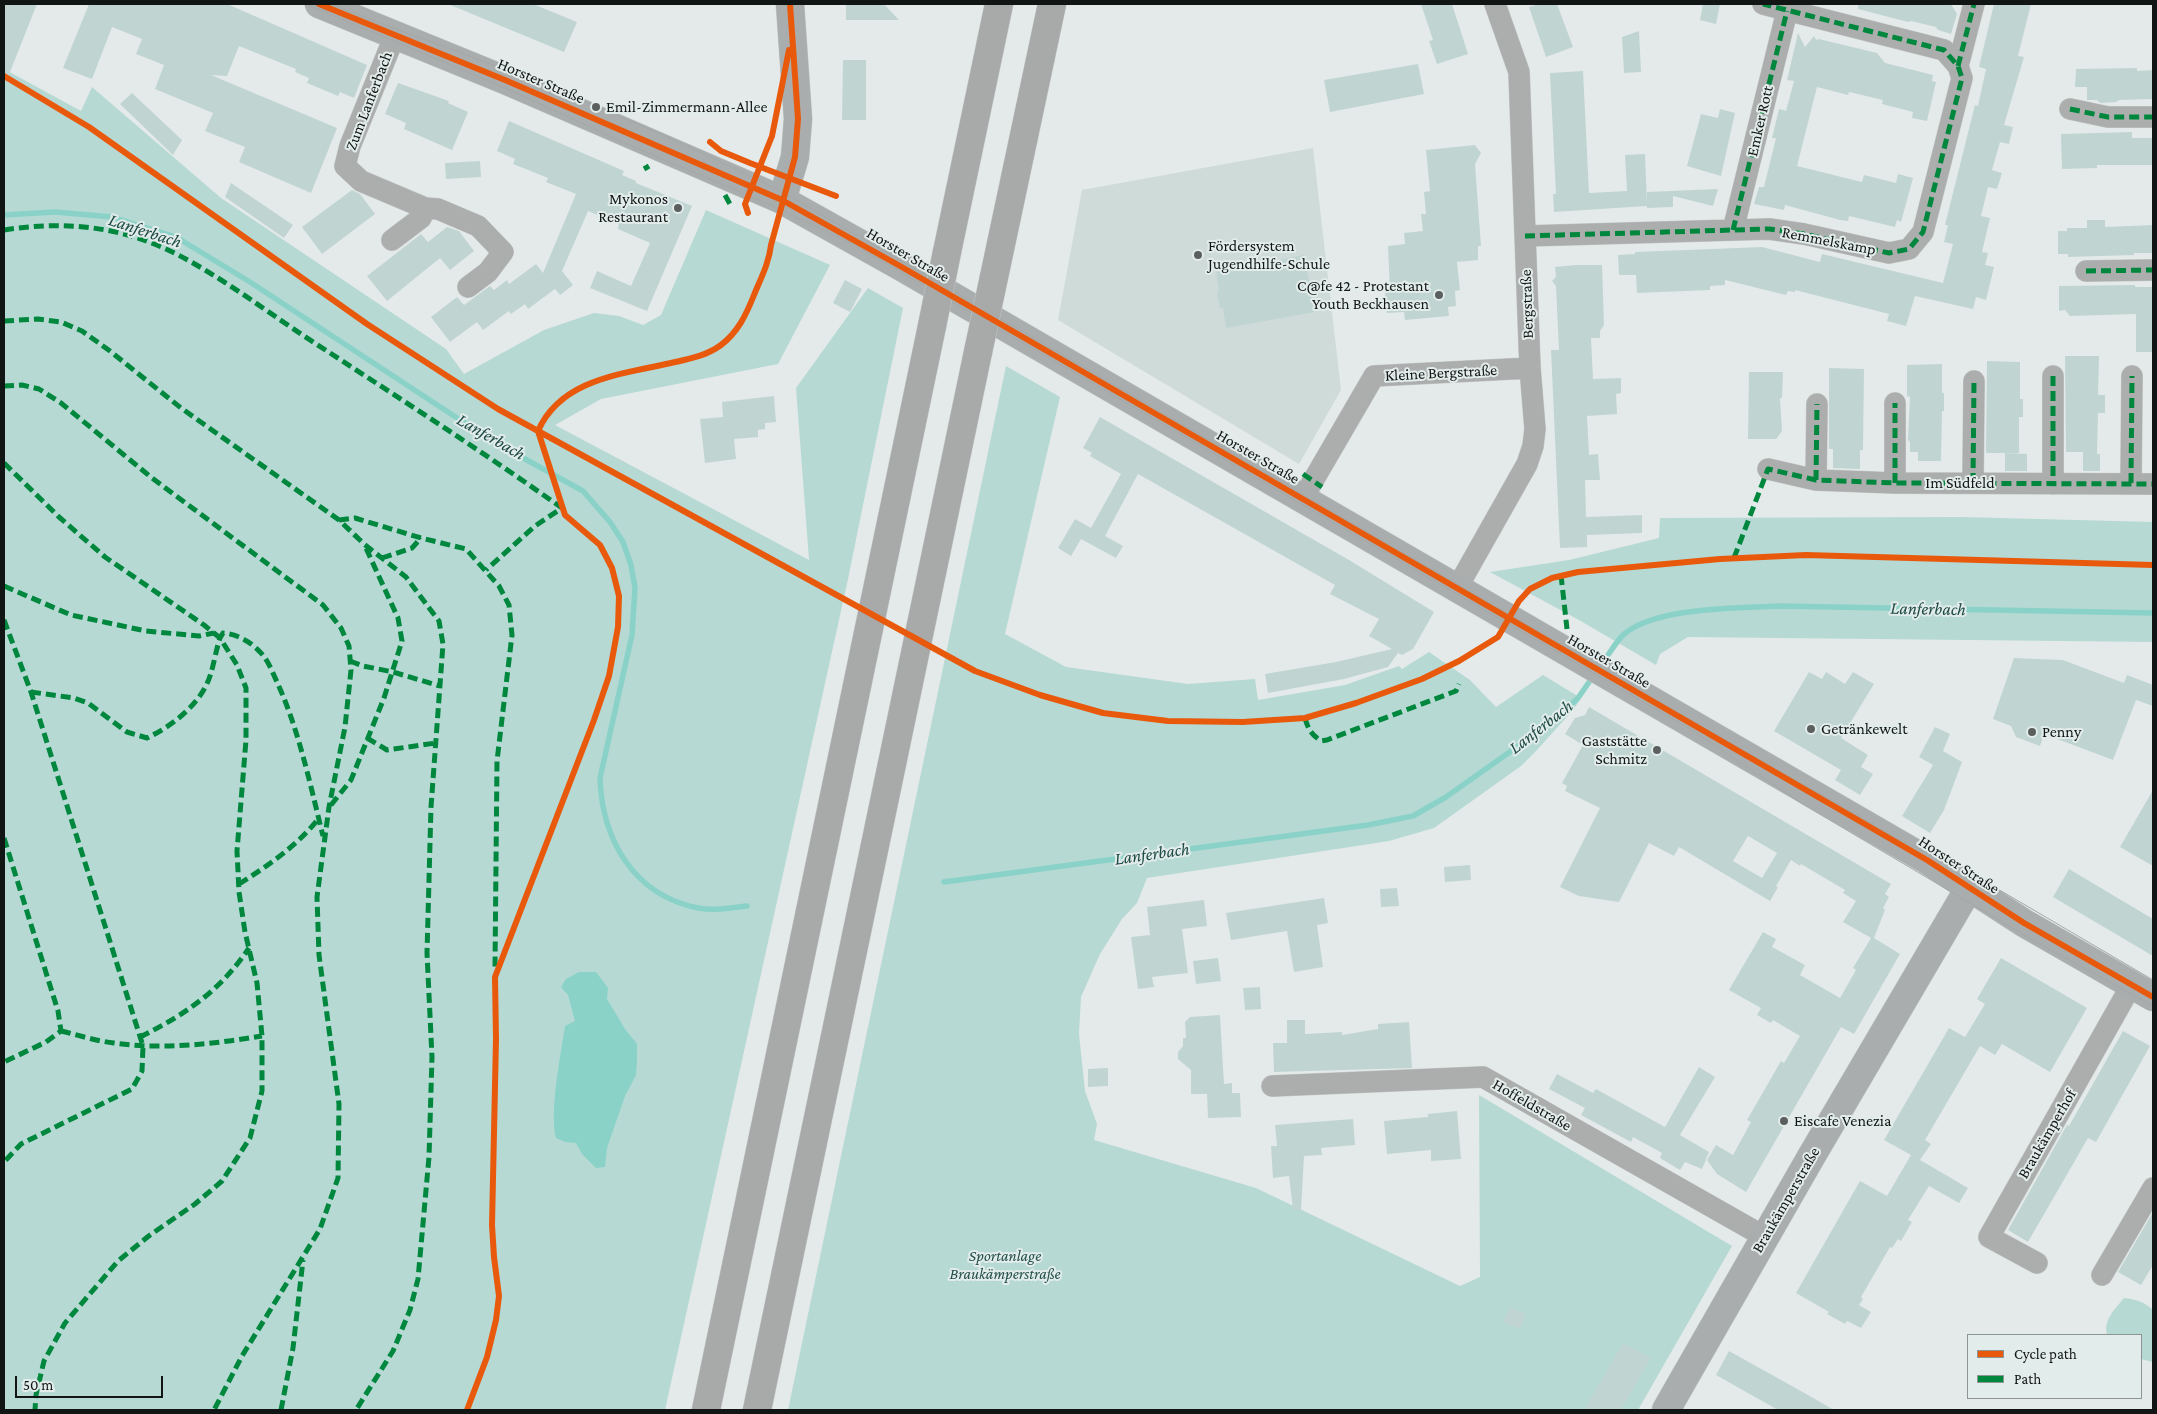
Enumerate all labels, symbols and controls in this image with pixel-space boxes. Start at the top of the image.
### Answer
street label: Zum Lanferbach [341,49,397,153]
street label: Horster Straße [495,54,587,108]
street label: Emker Rott [1743,84,1777,158]
place label: Emil-Zimmermann-Allee [606,97,767,117]
marker: Emil-Zimmermann-Allee [590,101,602,113]
place label: Mykonos Restaurant [598,189,668,227]
marker: Mykonos Restaurant [672,202,684,214]
water label: Lanferbach [106,209,184,253]
street label: Remmelskamp [1780,222,1878,260]
street label: Horster Straße [863,224,953,286]
place label: Fördersystem Jugendhilfe-Schule [1208,236,1330,274]
marker: Fördersystem Jugendhilfe-Schule [1192,249,1204,261]
street label: Bergstraße [1516,269,1538,339]
place label: C@fe 42 - Protestant Youth Beckhausen [1297,276,1429,314]
marker: C@fe 42 - Protestant Youth Beckhausen [1433,289,1445,301]
street label: Kleine Bergstraße [1384,360,1498,386]
water label: Lanferbach [453,409,529,465]
street label: Horster Straße [1213,426,1303,488]
street label: Im Südfeld [1925,473,1995,493]
water label: Lanferbach [1890,598,1966,620]
street label: Horster Straße [1564,630,1654,692]
water label: Lanferbach [1505,695,1577,759]
place label: Getränkewelt [1821,719,1908,739]
place label: Penny [2042,722,2081,742]
marker: Getränkewelt [1805,723,1817,735]
marker: Penny [2026,726,2038,738]
place label: Gaststätte Schmitz [1582,731,1647,769]
marker: Gaststätte Schmitz [1651,744,1663,756]
street label: Horster Straße [1915,832,2003,898]
water label: Lanferbach [1113,838,1191,870]
street label: Hoffeldstraße [1489,1075,1575,1135]
street label: Braukämperhof [2014,1086,2080,1182]
place label: Eiscafe Venezia [1794,1111,1891,1131]
marker: Eiscafe Venezia [1778,1115,1790,1127]
street label: Braukämperstraße [1748,1144,1824,1256]
park label: Sportanlage Braukämperstraße [949,1246,1061,1284]
legend [1967,1334,2142,1399]
text: Cycle path [2014,1346,2077,1362]
scale bar [18,1366,165,1398]
text: Path [2014,1371,2041,1387]
text: 50 m [23,1377,53,1393]

